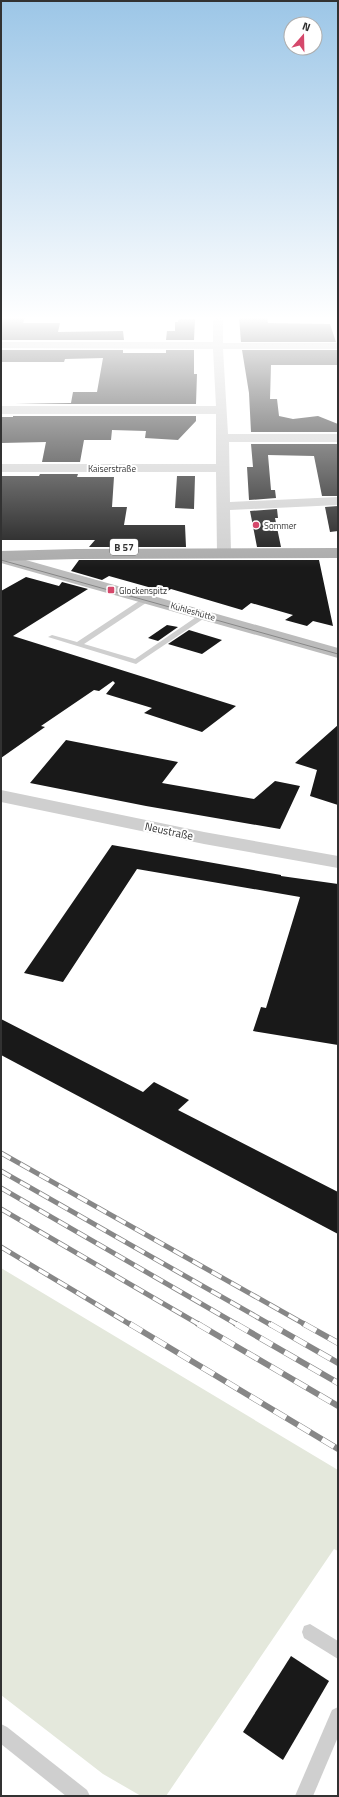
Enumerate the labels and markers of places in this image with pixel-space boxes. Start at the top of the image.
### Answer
place label: Sommer [264,519,296,532]
marker: Sommer [251,520,261,530]
place label: Glockenspitz [119,584,167,597]
marker: Glockenspitz [106,585,116,595]

